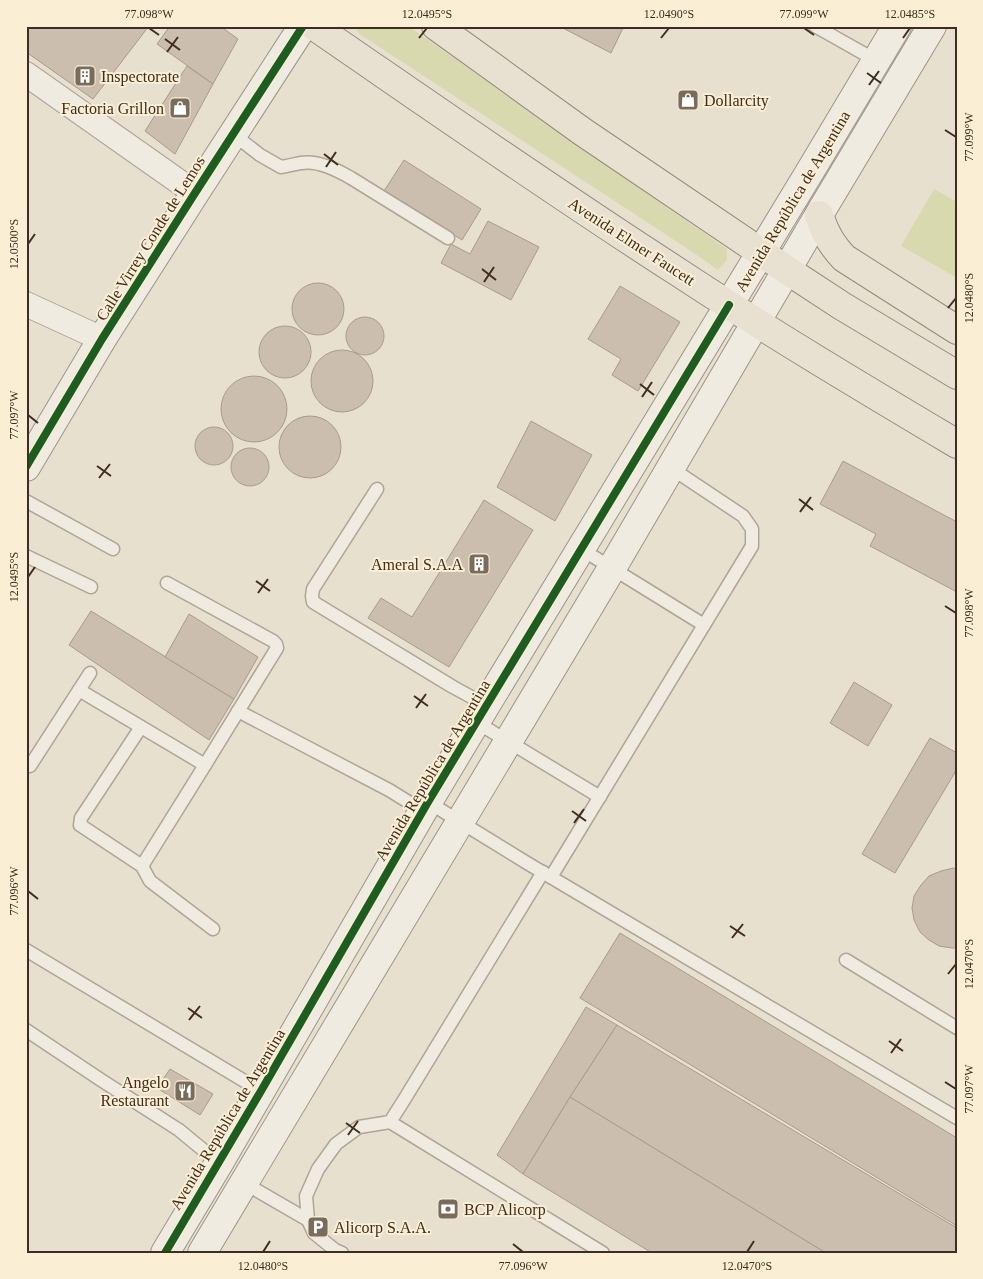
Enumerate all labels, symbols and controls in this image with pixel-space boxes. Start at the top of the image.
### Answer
text: 77.098°W [124,7,174,21]
text: 12.0495°S [402,7,452,21]
text: 12.0490°S [644,7,694,21]
text: 77.099°W [779,7,829,21]
text: 12.0485°S [885,7,935,21]
building icon: Inspectorate [73,64,97,88]
place label: Inspectorate [101,68,179,86]
shop icon: Dollarcity [676,88,700,112]
place label: Dollarcity [704,92,769,110]
shop icon: Factoria Grillon [168,96,192,120]
place label: Factoria Grillon [61,100,164,117]
street label: Avenida República de Argentina [732,108,854,295]
text: 77.099°W [962,112,976,162]
street label: Calle Virrey Conde de Lemos [93,153,209,324]
street label: Avenida Elmer Faucett [565,194,699,289]
text: 12.0500°S [7,219,21,269]
text: 12.0480°S [962,273,976,323]
text: 77.097°W [7,390,21,440]
text: 12.0495°S [7,552,21,602]
building icon: Ameral S.A.A [467,552,491,576]
place label: Ameral S.A.A [371,556,463,573]
text: 77.098°W [962,588,976,638]
street label: Avenida República de Argentina [372,677,494,864]
text: 77.096°W [7,866,21,916]
text: 12.0470°S [962,939,976,989]
street label: Avenida República de Argentina [167,1026,289,1213]
text: 77.097°W [962,1064,976,1114]
place label: Angelo Restaurant [101,1074,170,1109]
restaurant icon: Angelo Restaurant [173,1079,197,1103]
bank icon: BCP Alicorp [436,1197,460,1221]
place label: BCP Alicorp [464,1201,546,1219]
parking icon: Alicorp S.A.A. [306,1215,330,1239]
place label: Alicorp S.A.A. [334,1219,431,1237]
text: 12.0480°S [238,1259,288,1273]
text: 77.096°W [498,1259,548,1273]
text: 12.0470°S [722,1259,772,1273]

